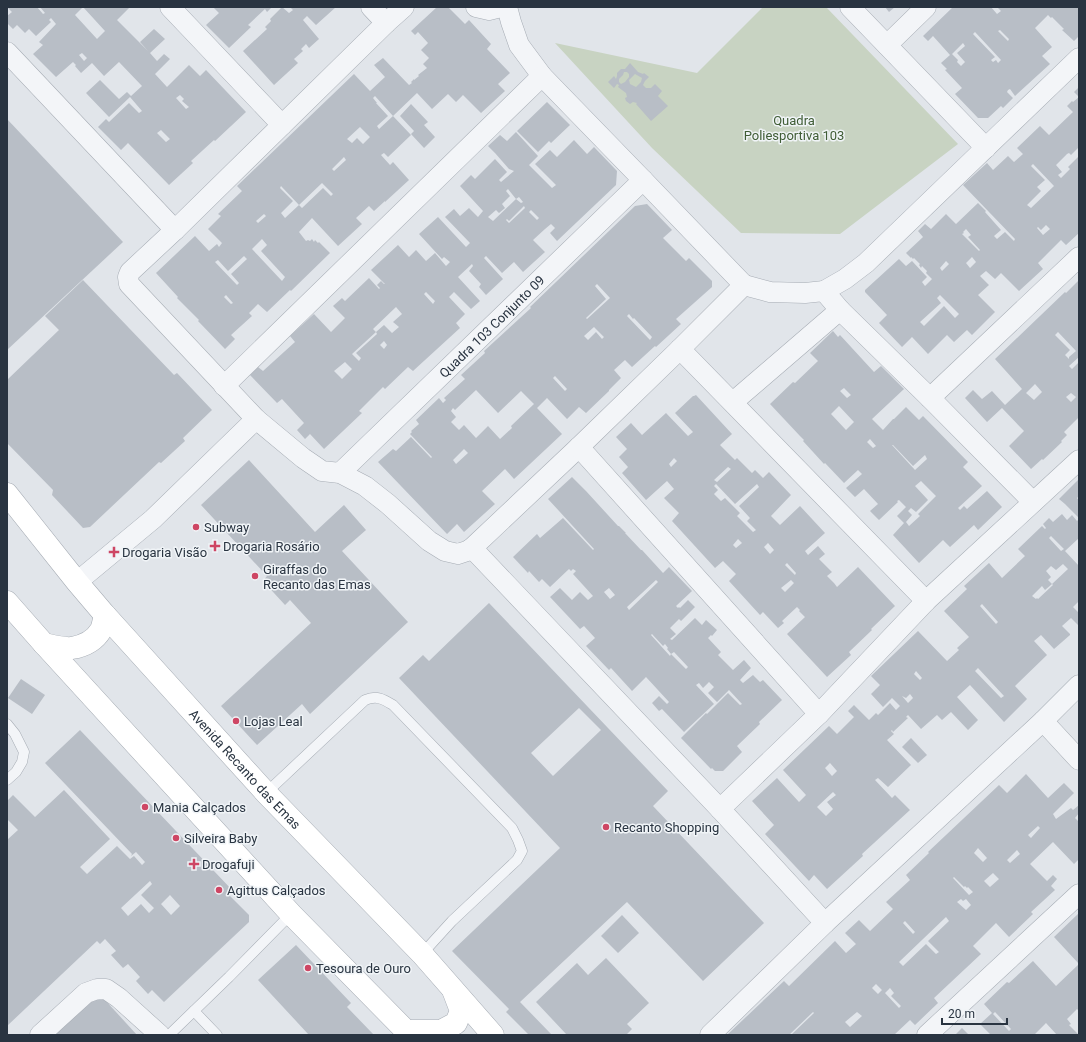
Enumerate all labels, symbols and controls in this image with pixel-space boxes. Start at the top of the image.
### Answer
park label: Quadra Poliesportiva 103 [744,113,844,143]
street label: Quadra 103 Conjunto 09 [436,272,547,380]
place label: Subway [204,520,249,535]
marker: Subway [191,522,201,532]
place label: Drogaria Rosário [223,539,320,554]
marker: Drogaria Rosário [210,541,220,551]
place label: Drogaria Visão [122,545,207,560]
marker: Drogaria Visão [109,547,119,557]
place label: Giraffas do Recanto das Emas [263,562,371,592]
marker: Giraffas do Recanto das Emas [250,571,260,581]
street label: Avenida Recanto das Emas [186,706,304,832]
place label: Lojas Leal [244,714,303,729]
marker: Lojas Leal [231,716,241,726]
place label: Mania Calçados [153,800,246,815]
marker: Mania Calçados [140,802,150,812]
place label: Recanto Shopping [614,820,719,835]
marker: Recanto Shopping [601,822,611,832]
place label: Silveira Baby [184,831,257,846]
marker: Silveira Baby [171,833,181,843]
place label: Drogafuji [202,857,255,872]
marker: Drogafuji [189,859,199,869]
place label: Agittus Calçados [227,883,326,898]
marker: Agittus Calçados [214,885,224,895]
place label: Tesoura de Ouro [316,961,411,976]
marker: Tesoura de Ouro [303,963,313,973]
scale bar [942,1000,1007,1026]
text: 20 m [948,1007,975,1021]

